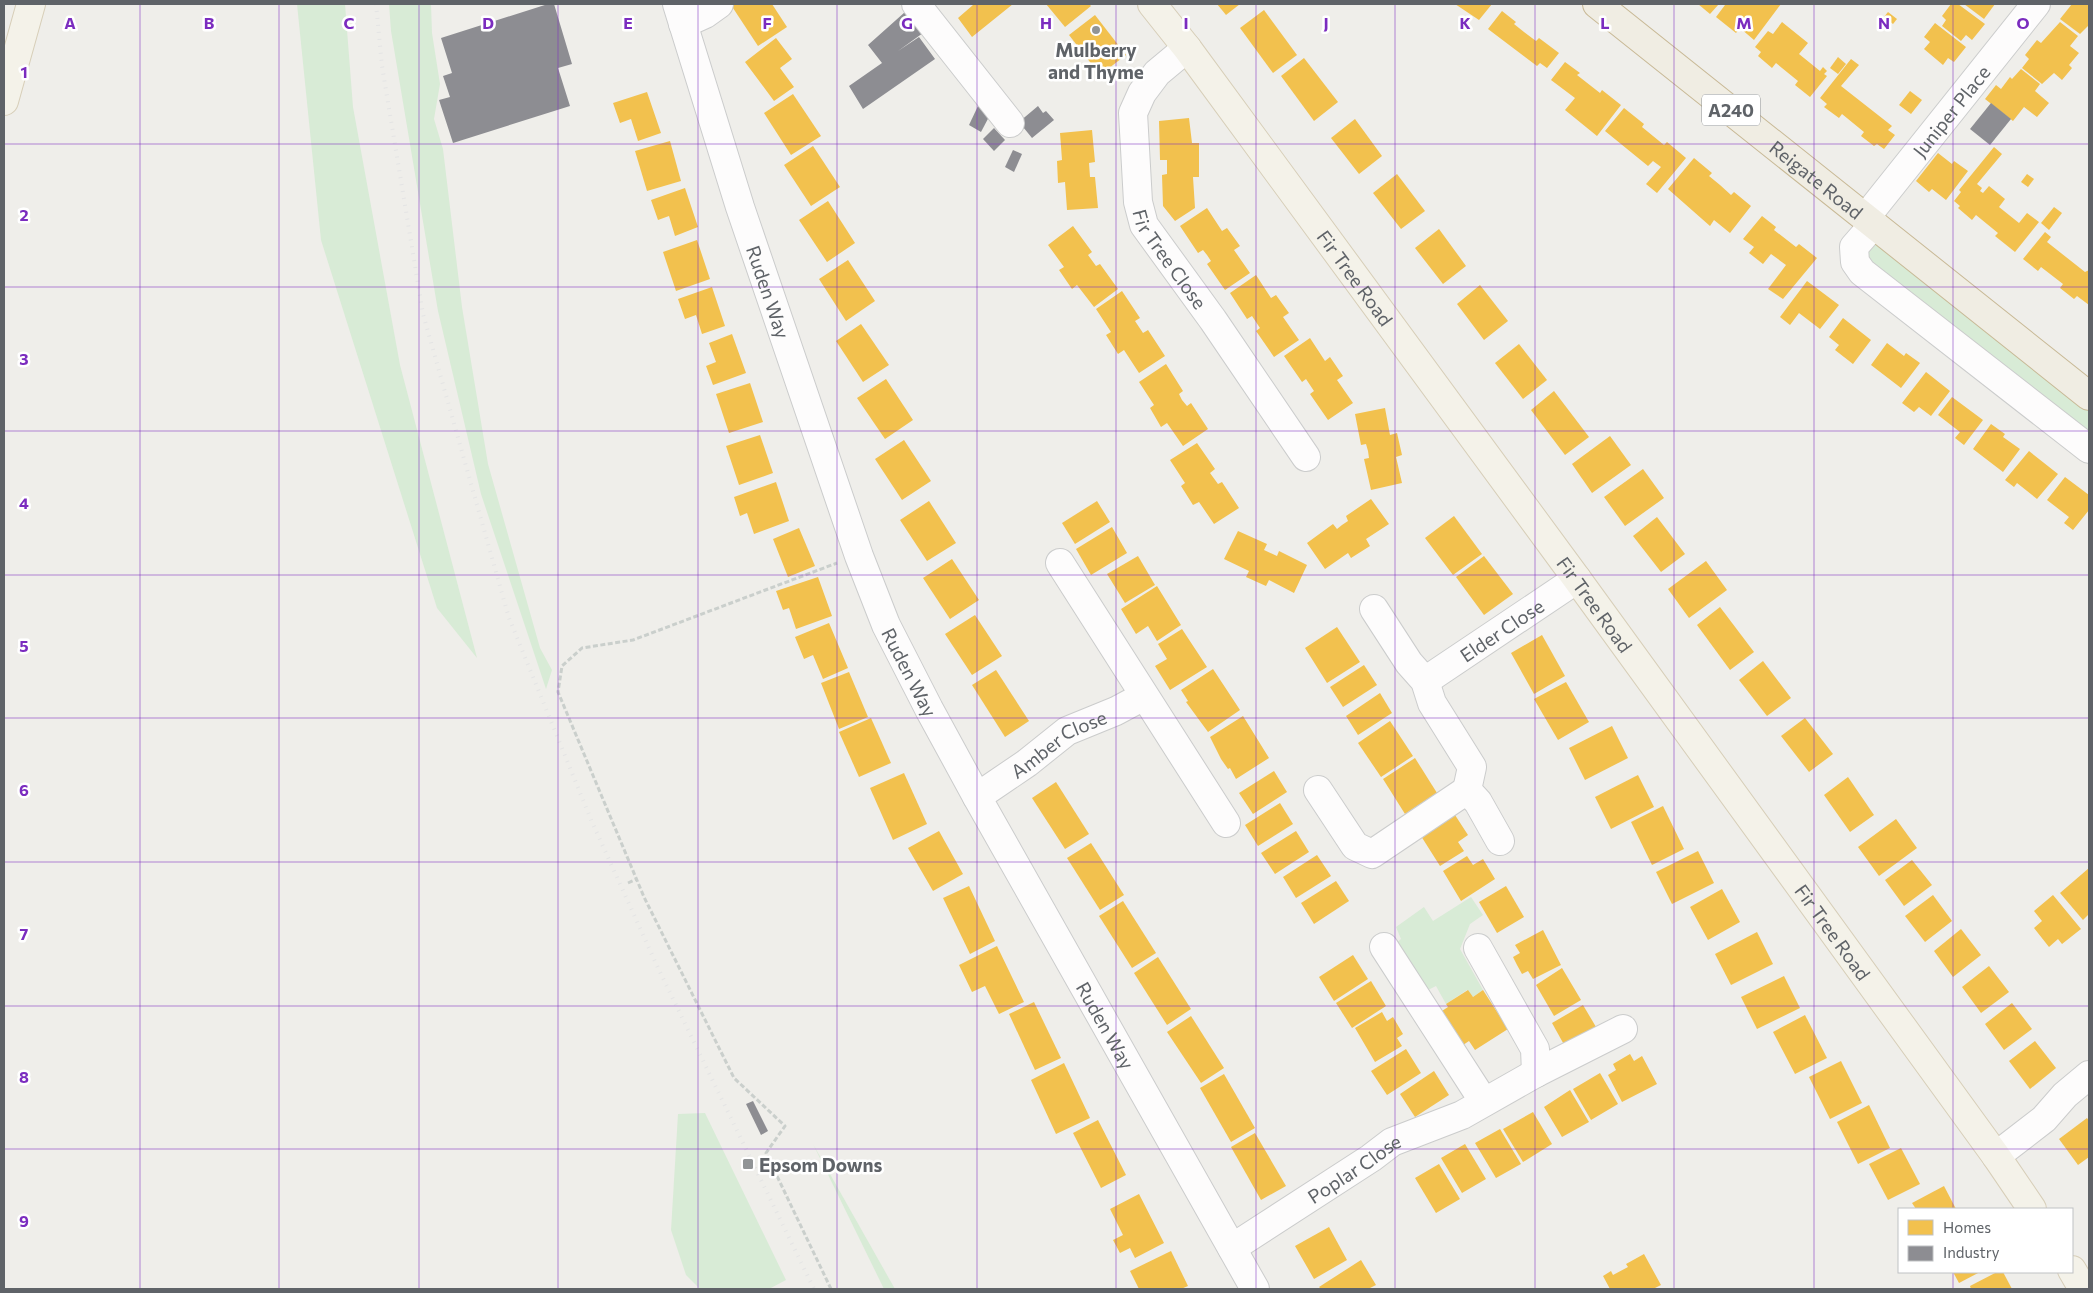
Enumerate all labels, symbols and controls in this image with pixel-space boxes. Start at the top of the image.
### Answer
text: A [64,13,76,32]
text: B [204,13,215,32]
text: C [344,13,355,32]
text: D [482,13,494,32]
text: E [623,13,633,32]
text: F [762,13,772,32]
text: G [901,13,913,32]
text: H [1040,13,1052,32]
text: I [1183,13,1189,32]
text: J [1323,13,1329,32]
text: K [1459,13,1471,32]
text: L [1600,13,1610,32]
text: M [1736,13,1752,32]
text: N [1878,13,1890,32]
text: O [2016,13,2030,32]
marker: Mulberry and Thyme [1090,24,1102,36]
place label: Mulberry and Thyme [1048,38,1144,83]
street label: Juniper Place [1907,60,1994,161]
text: 1 [20,62,28,81]
road number: A240 [1702,94,1760,126]
street label: Reigate Road [1765,135,1868,223]
text: 2 [19,205,29,224]
street label: Fir Tree Close [1129,207,1212,313]
street label: Fir Tree Road [1313,225,1398,330]
street label: Ruden Way [742,242,795,341]
text: 3 [19,349,29,368]
text: 4 [19,493,29,512]
street label: Fir Tree Road [1553,552,1638,657]
street label: Elder Close [1455,593,1548,666]
street label: Ruden Way [878,624,942,720]
text: 5 [19,636,29,655]
street label: Amber Close [1006,705,1110,782]
text: 6 [19,780,29,799]
street label: Fir Tree Road [1791,879,1876,984]
text: 7 [20,924,29,943]
street label: Ruden Way [1072,977,1140,1073]
text: 8 [19,1067,29,1086]
street label: Poplar Close [1303,1128,1404,1208]
place label: Epsom Downs [759,1153,882,1176]
marker: Epsom Downs [741,1157,755,1171]
legend [1898,1208,2073,1273]
text: 9 [19,1211,29,1230]
text: Homes [1943,1218,1991,1236]
text: Industry [1943,1243,2000,1261]

